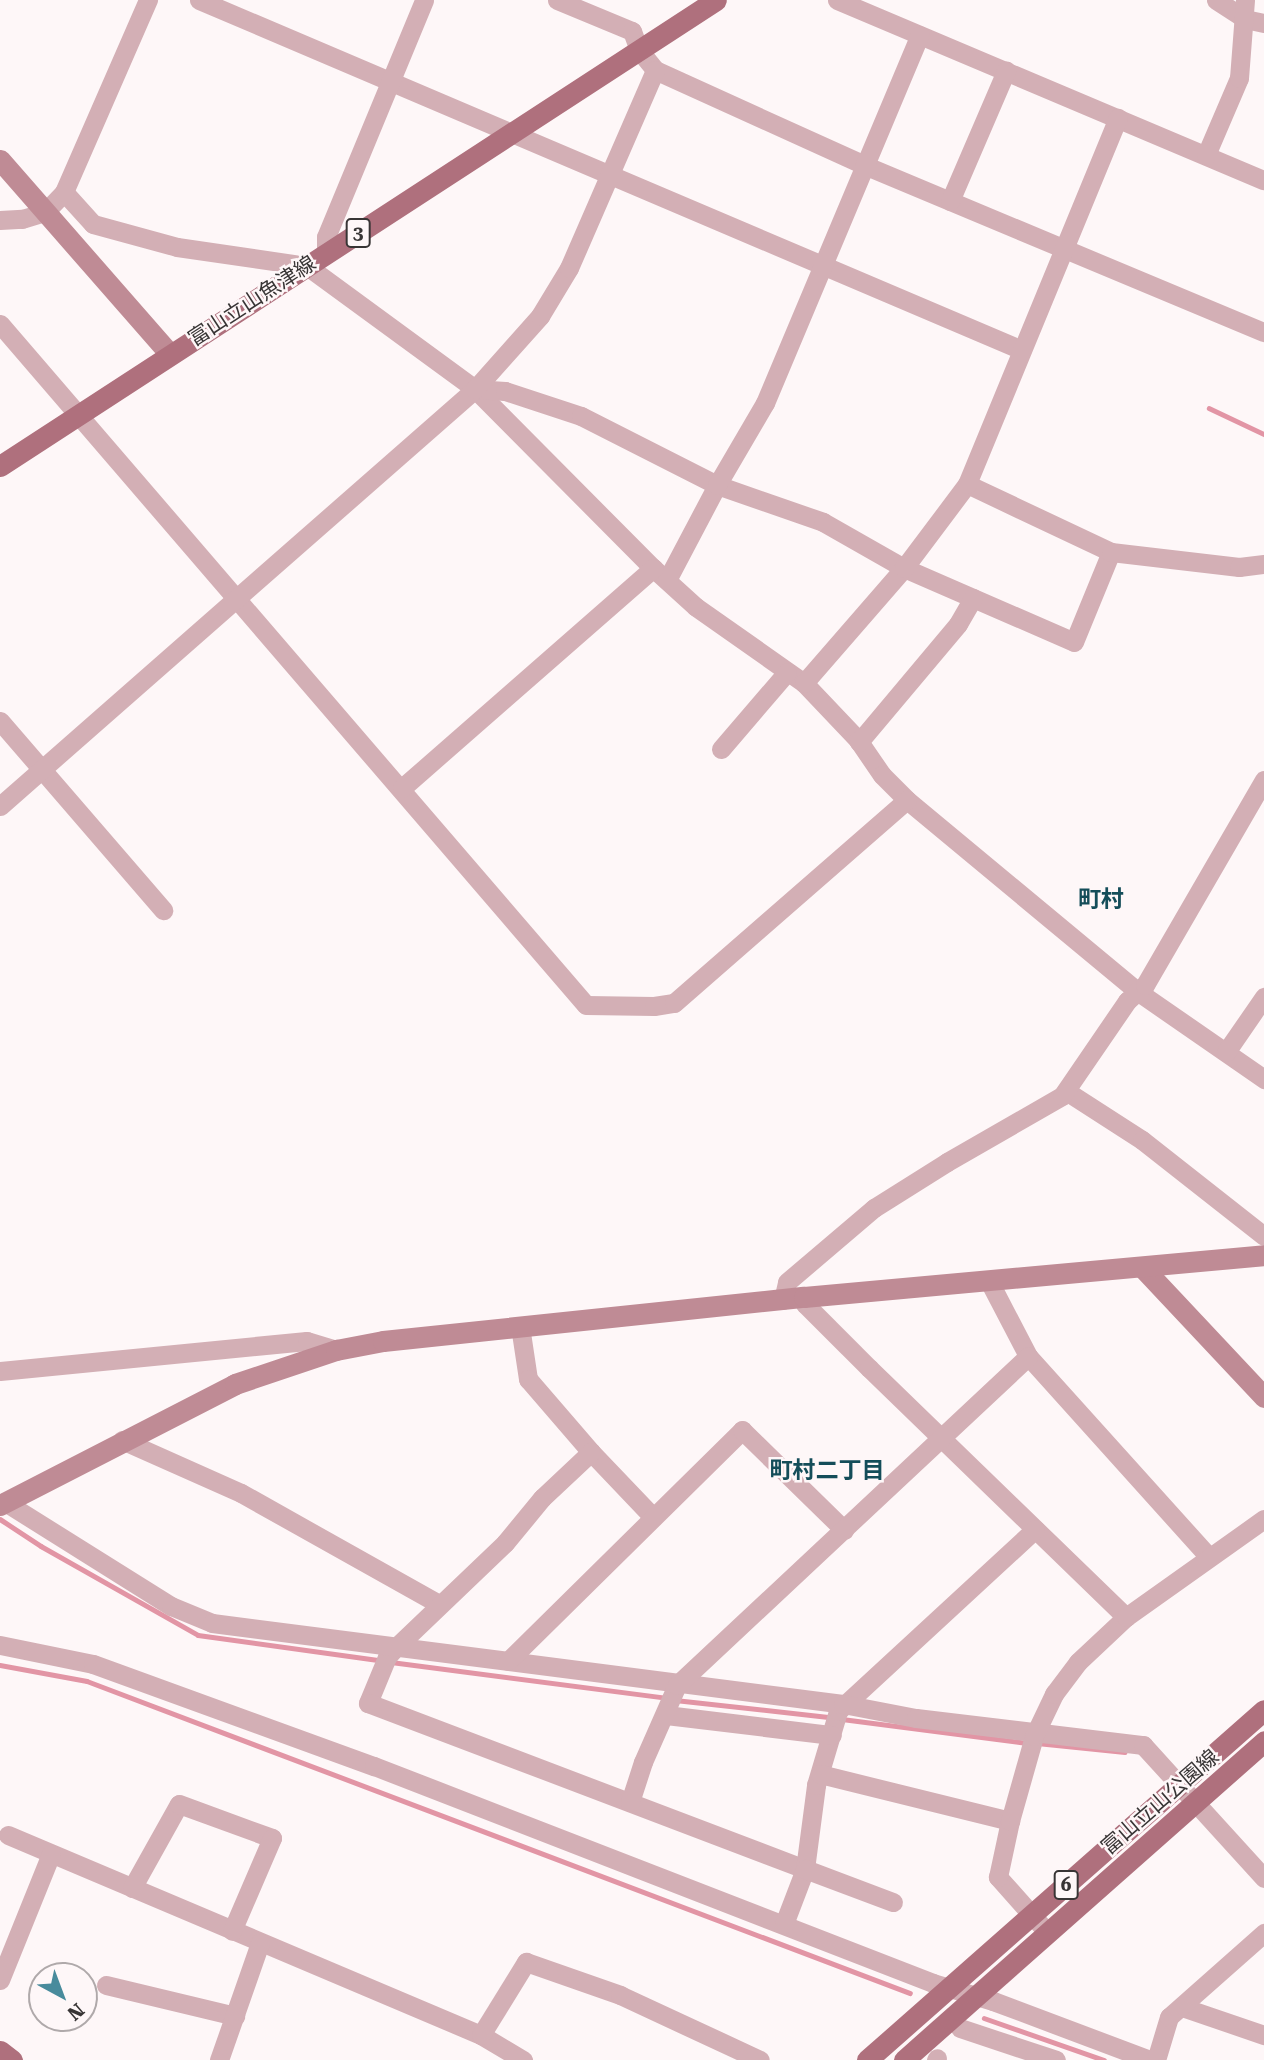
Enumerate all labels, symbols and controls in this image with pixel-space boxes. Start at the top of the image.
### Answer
road number: 3 [344,218,372,248]
street label: 富山立山魚津線 [183,250,321,352]
district label: 町村 [1078,886,1124,914]
district label: 町村二丁目 [770,1457,884,1485]
street label: 富山立山公園線 [1096,1744,1224,1860]
road number: 6 [1052,1870,1080,1900]
north arrow [28,1962,98,2032]
text: N [63,1998,89,2025]

